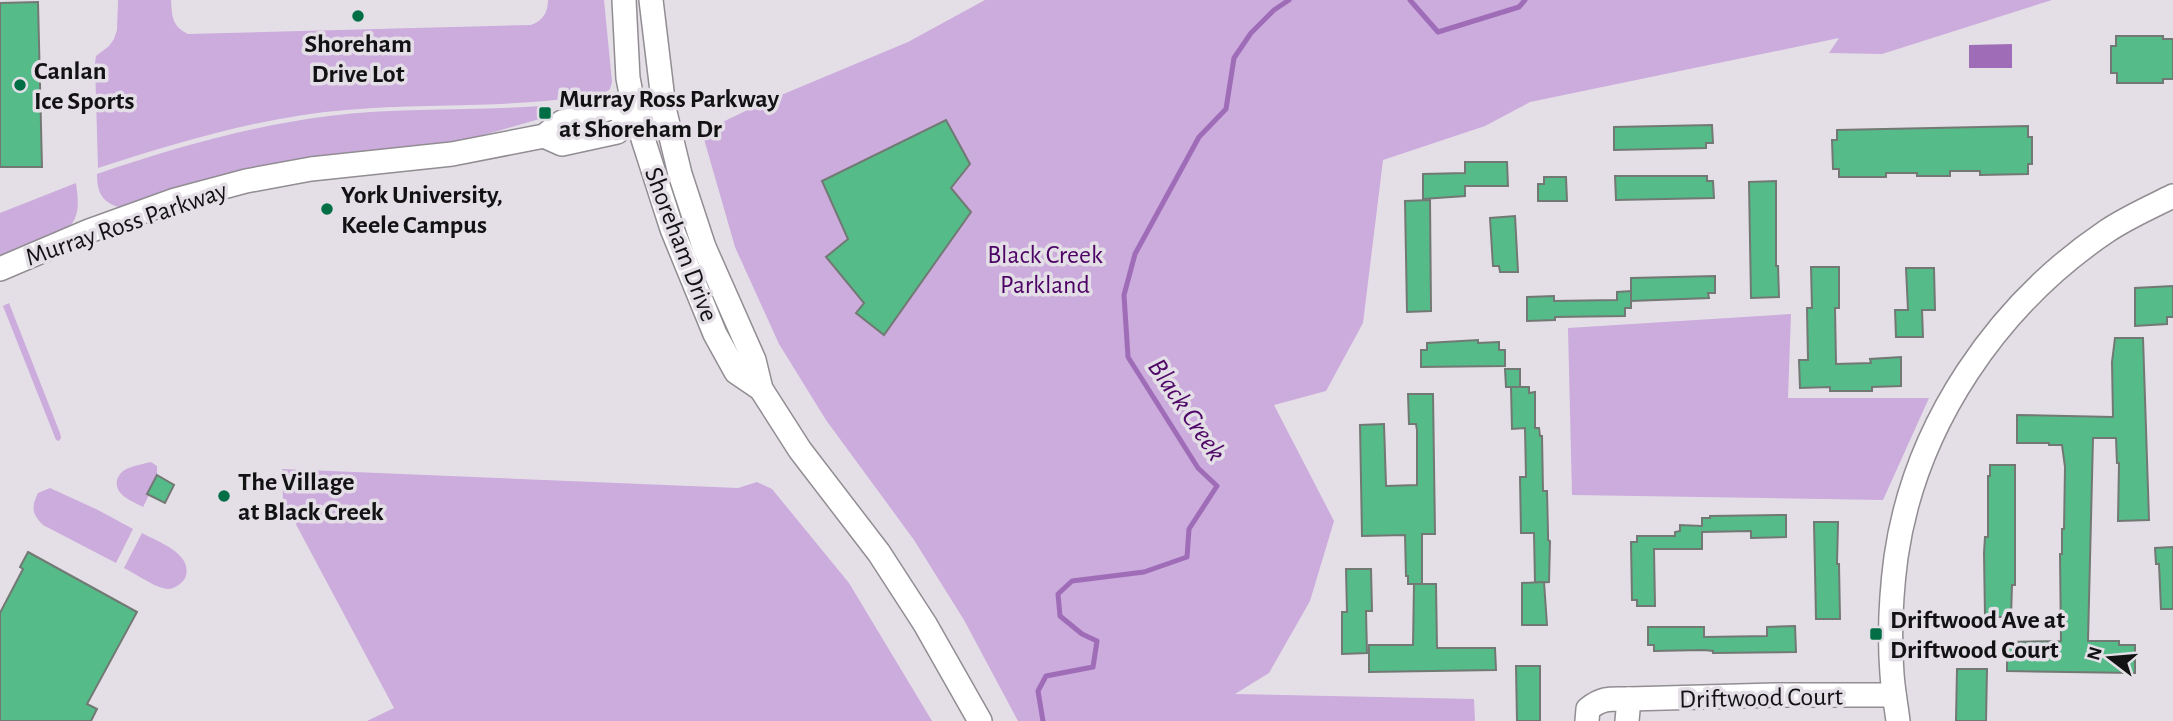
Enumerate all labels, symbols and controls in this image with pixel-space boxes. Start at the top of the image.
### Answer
marker: Shoreham Drive Lot [350,8,366,24]
place label: Shoreham Drive Lot [304,31,412,87]
place label: Canlan Ice Sports [34,58,134,114]
marker: Canlan Ice Sports [12,77,28,93]
place label: Murray Ross Parkway at Shoreham Dr [559,86,780,142]
marker: Murray Ross Parkway at Shoreham Dr [537,105,553,121]
street label: Shoreham Drive [640,164,722,325]
street label: Murray Ross Parkway [22,177,230,271]
place label: York University, Keele Campus [341,182,503,238]
marker: York University, Keele Campus [319,201,335,217]
park label: Black Creek Parkland [987,242,1103,298]
water label: Black Creek [1142,354,1231,466]
place label: The Village at Black Creek [238,469,384,525]
marker: The Village at Black Creek [216,488,232,504]
place label: Driftwood Ave at Driftwood Court [1890,607,2065,663]
north arrow [2075,623,2145,693]
marker: Driftwood Ave at Driftwood Court [1868,626,1884,642]
text: N [2084,645,2106,663]
street label: Driftwood Court [1679,684,1843,712]

